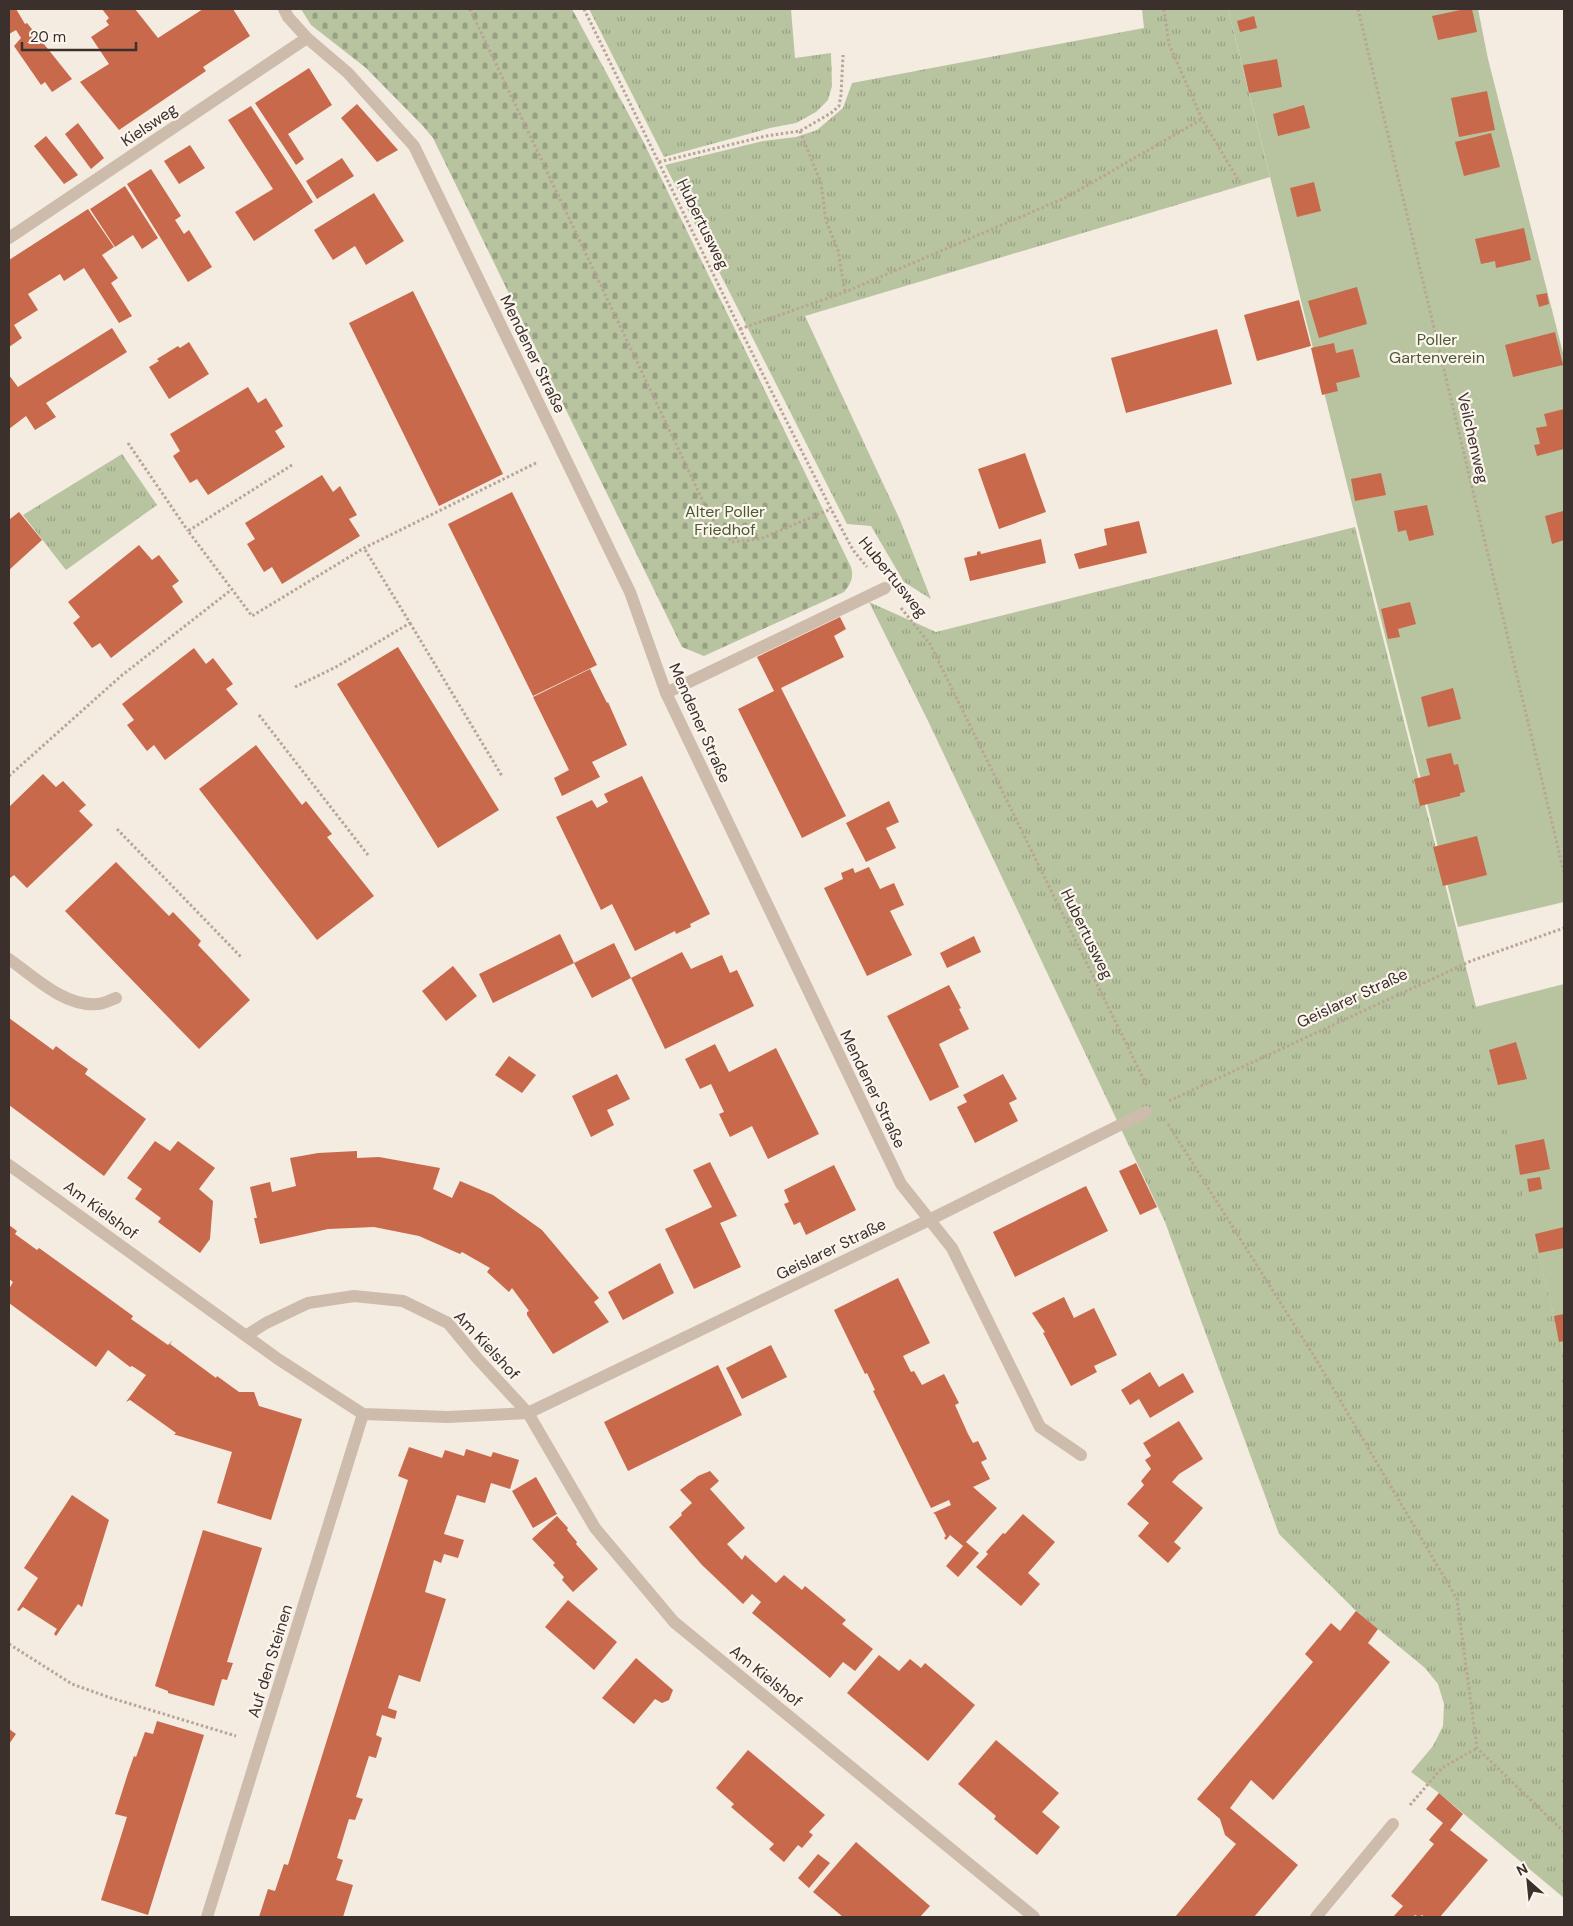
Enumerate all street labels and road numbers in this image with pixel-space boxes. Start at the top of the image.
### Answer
street label: Kielsweg [117,99,181,151]
street label: Hubertusweg [672,175,734,273]
street label: Mendener Straße [495,291,571,417]
street label: Veilchenweg [1452,390,1494,486]
street label: Hubertusweg [854,532,932,622]
street label: Mendener Straße [664,660,736,786]
street label: Hubertusweg [1056,885,1118,983]
street label: Geislarer Straße [1293,963,1411,1033]
street label: Mendener Straße [835,1026,911,1152]
street label: Am Kielshof [60,1176,142,1244]
street label: Geislarer Straße [773,1213,889,1285]
street label: Am Kielshof [450,1306,524,1384]
street label: Auf den Steinen [243,1602,297,1720]
street label: Am Kielshof [726,1640,806,1712]

